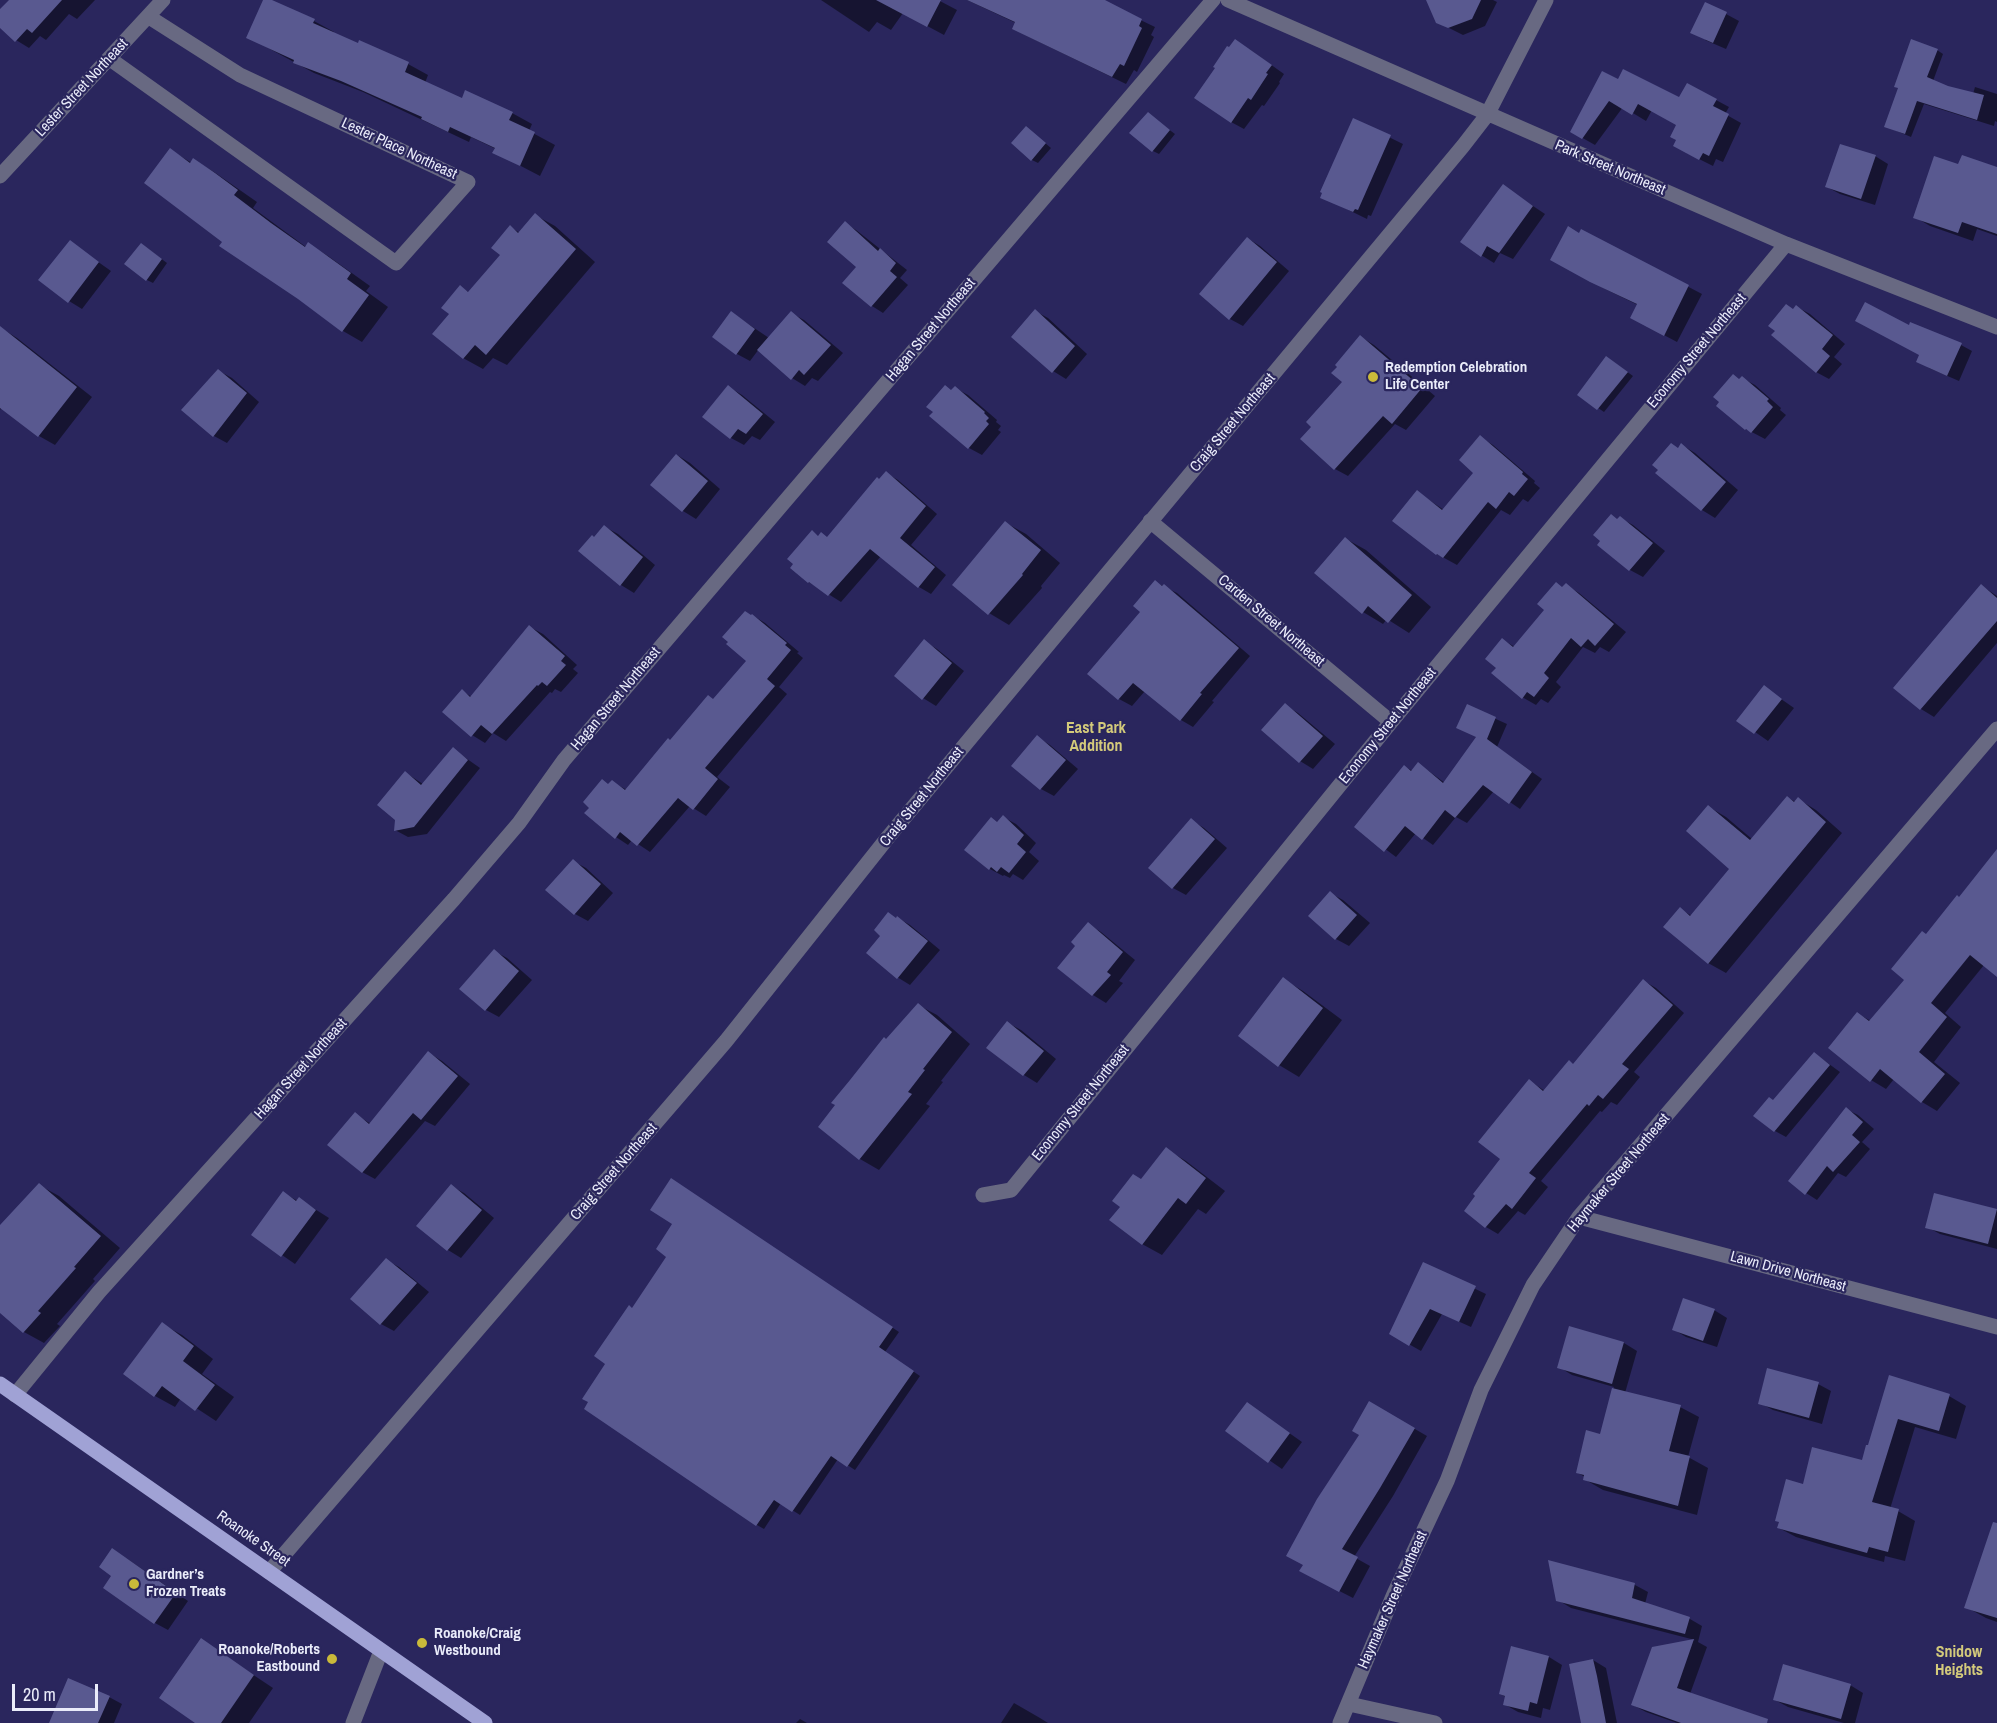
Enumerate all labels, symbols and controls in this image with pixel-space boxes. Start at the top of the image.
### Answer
street label: Lester Street Northeast [32,35,132,141]
street label: Lester Place Northeast [339,114,459,184]
street label: Park Street Northeast [1552,137,1668,199]
street label: Hagan Street Northeast [883,275,979,385]
street label: Economy Street Northeast [1644,290,1750,412]
place label: Redemption Celebration Life Center [1385,359,1527,394]
street label: Craig Street Northeast [1187,370,1279,476]
marker: Redemption Celebration Life Center [1366,370,1380,384]
street label: Carden Street Northeast [1214,571,1328,671]
street label: Hagan Street Northeast [568,644,664,754]
street label: Economy Street Northeast [1336,664,1440,788]
district label: East Park Addition [1066,719,1126,757]
street label: Craig Street Northeast [876,744,968,850]
street label: Hagan Street Northeast [251,1015,351,1123]
street label: Economy Street Northeast [1029,1041,1133,1165]
street label: Haymaker Street Northeast [1564,1110,1674,1236]
street label: Craig Street Northeast [567,1120,661,1224]
street label: Lawn Drive Northeast [1728,1248,1848,1296]
street label: Roanoke Street [213,1507,293,1571]
street label: Haymaker Street Northeast [1354,1528,1432,1672]
place label: Gardner’s Frozen Treats [146,1566,226,1601]
marker: Gardner’s Frozen Treats [127,1577,141,1591]
place label: Roanoke/Craig Westbound [434,1625,521,1660]
marker: Roanoke/Craig Westbound [415,1636,429,1650]
place label: Roanoke/Roberts Eastbound [218,1641,320,1676]
district label: Snidow Heights [1935,1643,1983,1681]
marker: Roanoke/Roberts Eastbound [325,1652,339,1666]
scale bar [15,1672,100,1710]
text: 20 m [23,1682,56,1707]

